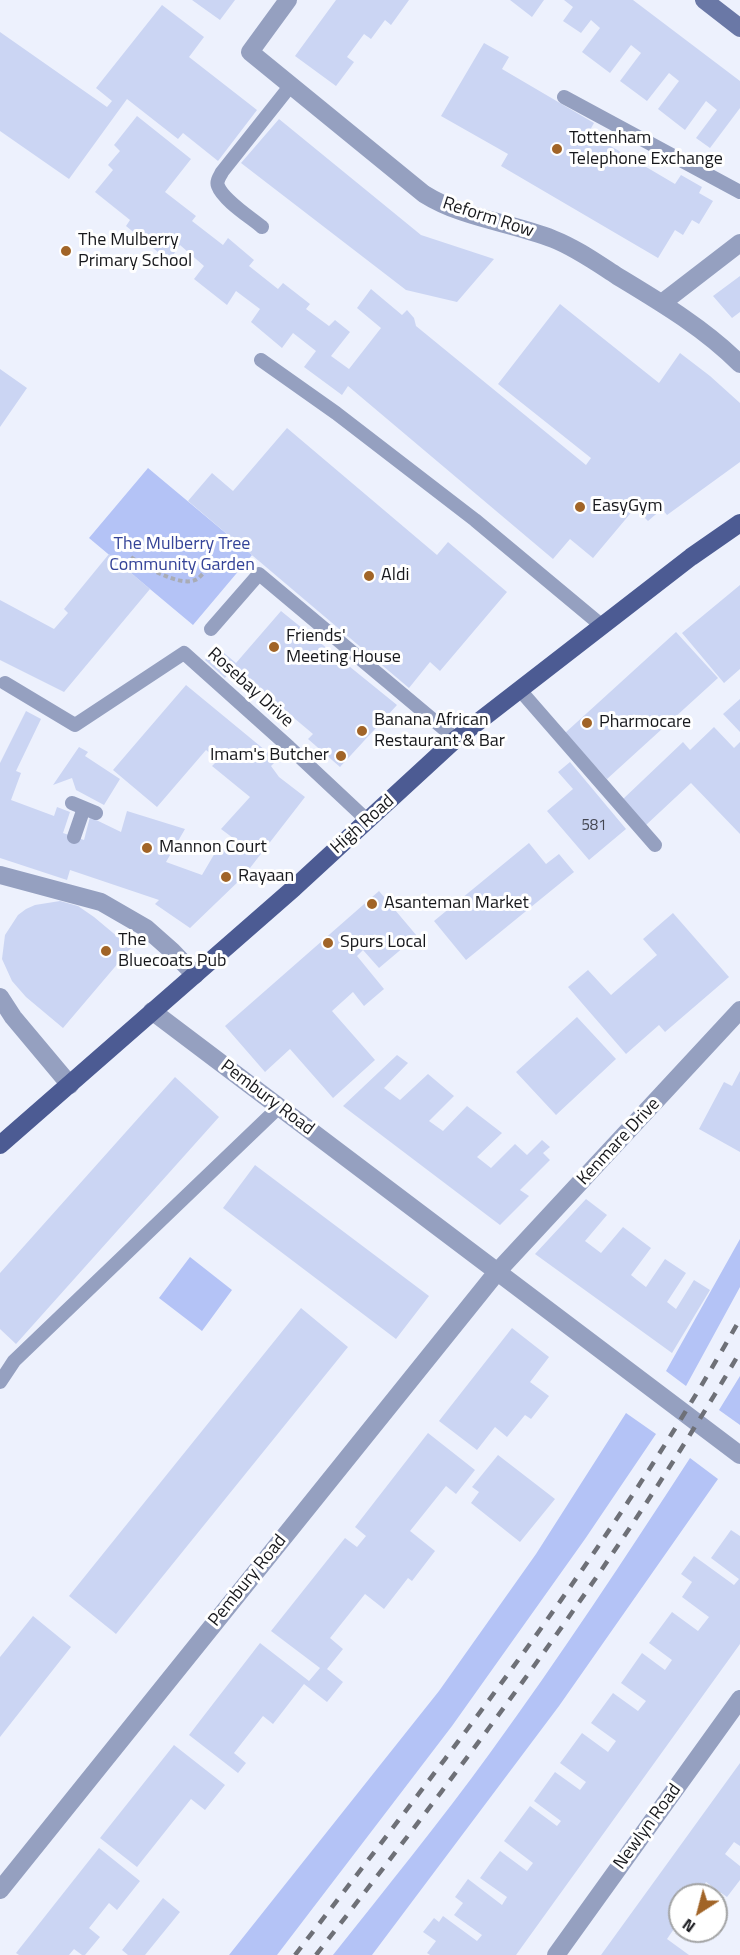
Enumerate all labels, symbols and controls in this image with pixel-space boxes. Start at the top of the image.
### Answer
place label: Tottenham Telephone Exchange [569,128,723,170]
marker: Tottenham Telephone Exchange [550,142,564,156]
street label: Reform Row [440,193,536,243]
place label: The Mulberry Primary School [78,230,192,272]
marker: The Mulberry Primary School [59,244,73,258]
place label: EasyGym [592,496,663,518]
marker: EasyGym [573,500,587,514]
park label: The Mulberry Tree Community Garden [109,534,255,576]
place label: Aldi [381,565,409,587]
marker: Aldi [362,569,376,583]
place label: Friends' Meeting House [286,626,401,668]
marker: Friends' Meeting House [267,640,281,654]
street label: Rosebay Drive [203,644,297,732]
place label: Banana African Restaurant & Bar [374,710,505,752]
place label: Pharmocare [599,712,691,734]
marker: Pharmocare [580,716,594,730]
marker: Banana African Restaurant & Bar [355,724,369,738]
place label: Imam's Butcher [210,745,329,767]
marker: Imam's Butcher [334,749,348,763]
street label: High Road [327,791,399,859]
house number: 581 [581,817,607,835]
place label: Mannon Court [159,837,267,859]
marker: Mannon Court [140,841,154,855]
place label: Rayaan [238,866,294,888]
marker: Rayaan [219,870,233,884]
place label: Asanteman Market [384,893,529,915]
marker: Asanteman Market [365,897,379,911]
place label: The Bluecoats Pub [118,930,227,972]
place label: Spurs Local [340,932,426,954]
marker: Spurs Local [321,936,335,950]
marker: The Bluecoats Pub [99,944,113,958]
street label: Pembury Road [216,1056,318,1140]
street label: Kenmare Drive [573,1094,665,1190]
street label: Pembury Road [204,1531,292,1631]
street label: Newlyn Road [610,1780,686,1874]
north arrow [668,1883,728,1943]
text: N [677,1913,700,1939]

